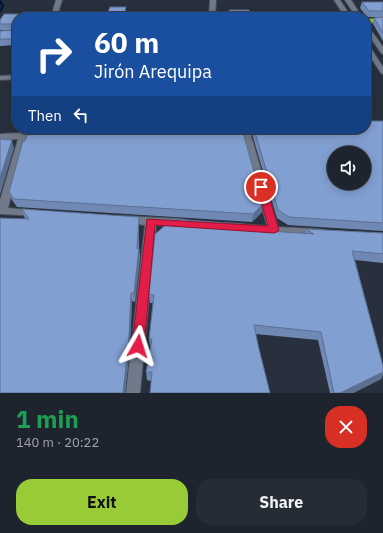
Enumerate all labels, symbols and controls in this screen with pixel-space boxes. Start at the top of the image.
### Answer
text: 60 m [94,24,159,61]
icon: right [28,28,80,80]
text: Jirón Arequipa [94,60,212,83]
icon: left [70,104,92,126]
text: Then [28,106,62,125]
map controls [327,146,371,190]
button: sound [327,146,371,190]
pin [244,170,278,204]
icon: arrive [250,176,272,198]
position arrow [117,325,159,367]
text: 1 min [16,403,79,435]
button: close [325,406,367,448]
text: 140 m · 20:22 [16,434,99,451]
button: Exit [16,479,188,525]
button: Share [196,479,367,525]

